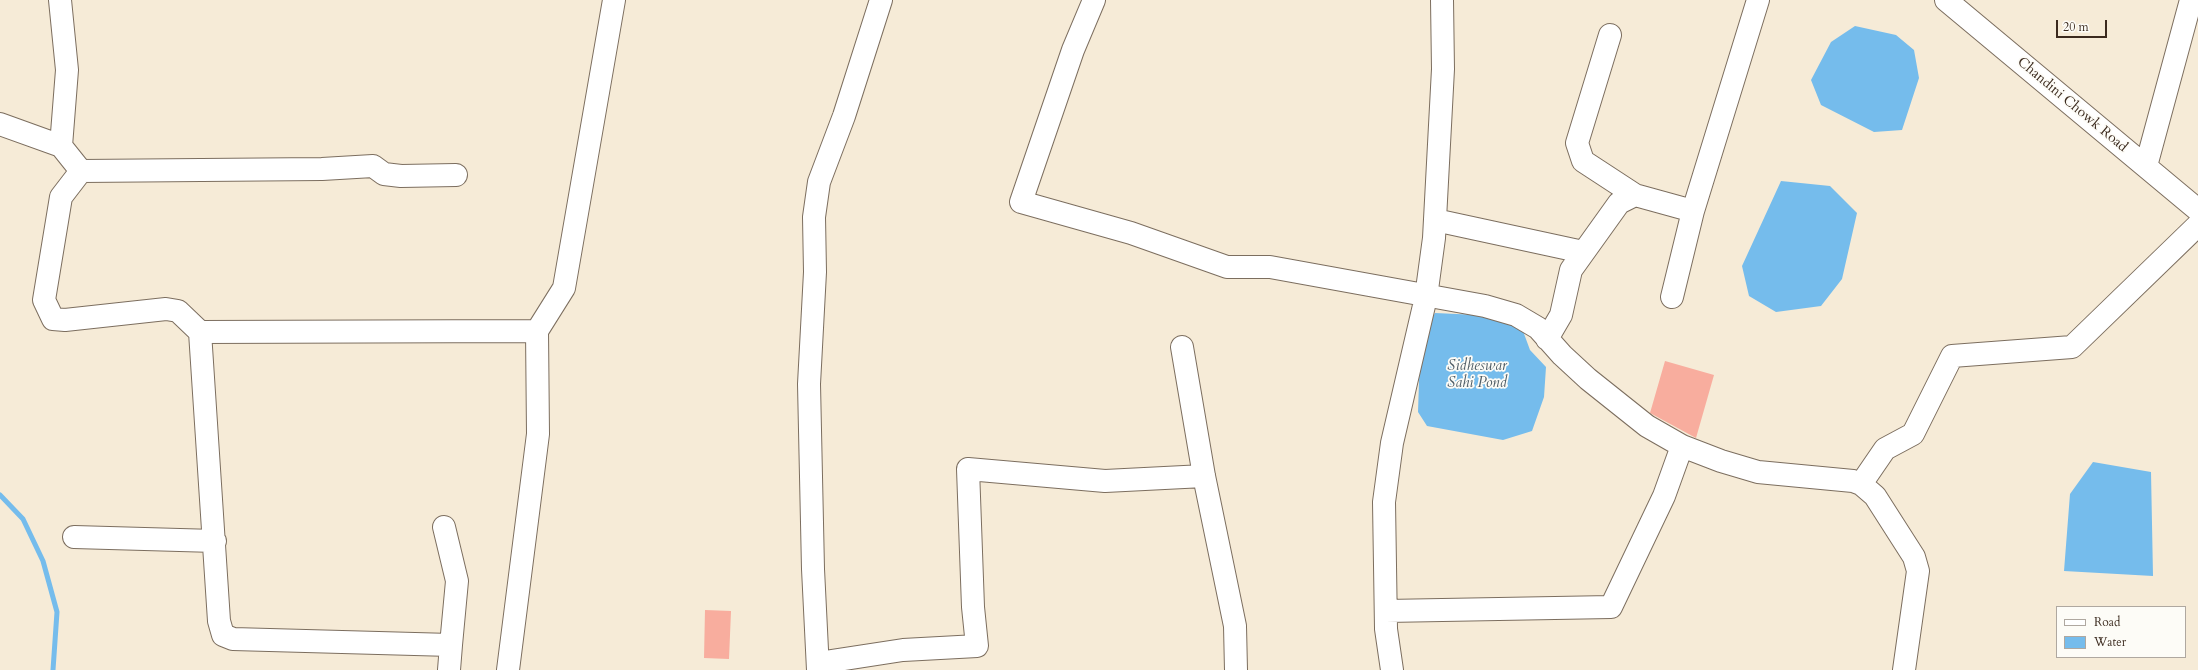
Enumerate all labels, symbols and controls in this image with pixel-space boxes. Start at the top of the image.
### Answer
scale bar [2058,12,2109,38]
text: 20 m [2063,19,2089,35]
street label: Chandini Chowk Road [2013,54,2131,156]
water label: Sidheswar Sahi Pond [1447,358,1507,393]
legend [2056,606,2186,658]
text: Road [2094,614,2120,630]
text: Water [2094,634,2126,650]

